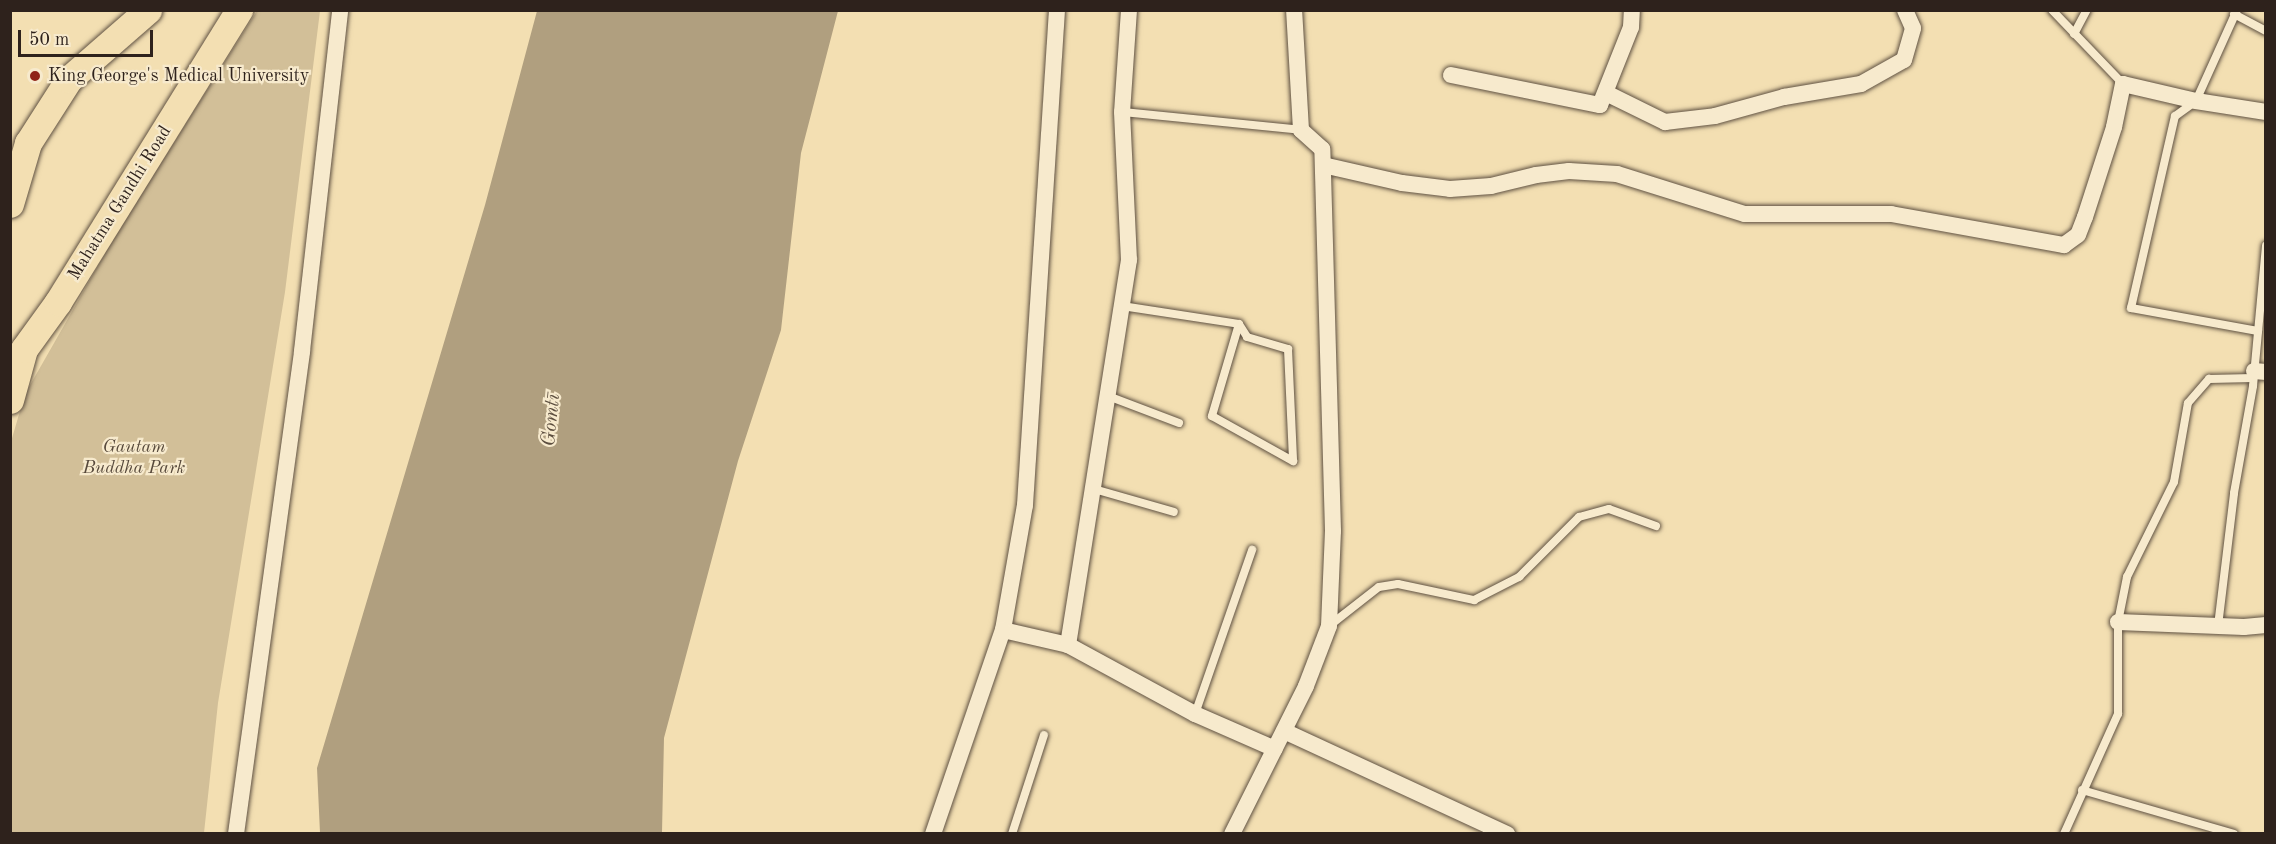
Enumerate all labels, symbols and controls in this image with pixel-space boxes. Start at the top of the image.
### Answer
scale bar [21,18,156,56]
text: 50 m [29,31,69,49]
place label: King George's Medical University [48,65,309,87]
marker: King George's Medical University [26,67,44,85]
street label: Mahatma Gandhi Road [64,122,176,284]
water label: Gomtī [537,392,567,448]
park label: Gautam Buddha Park [83,437,185,480]

